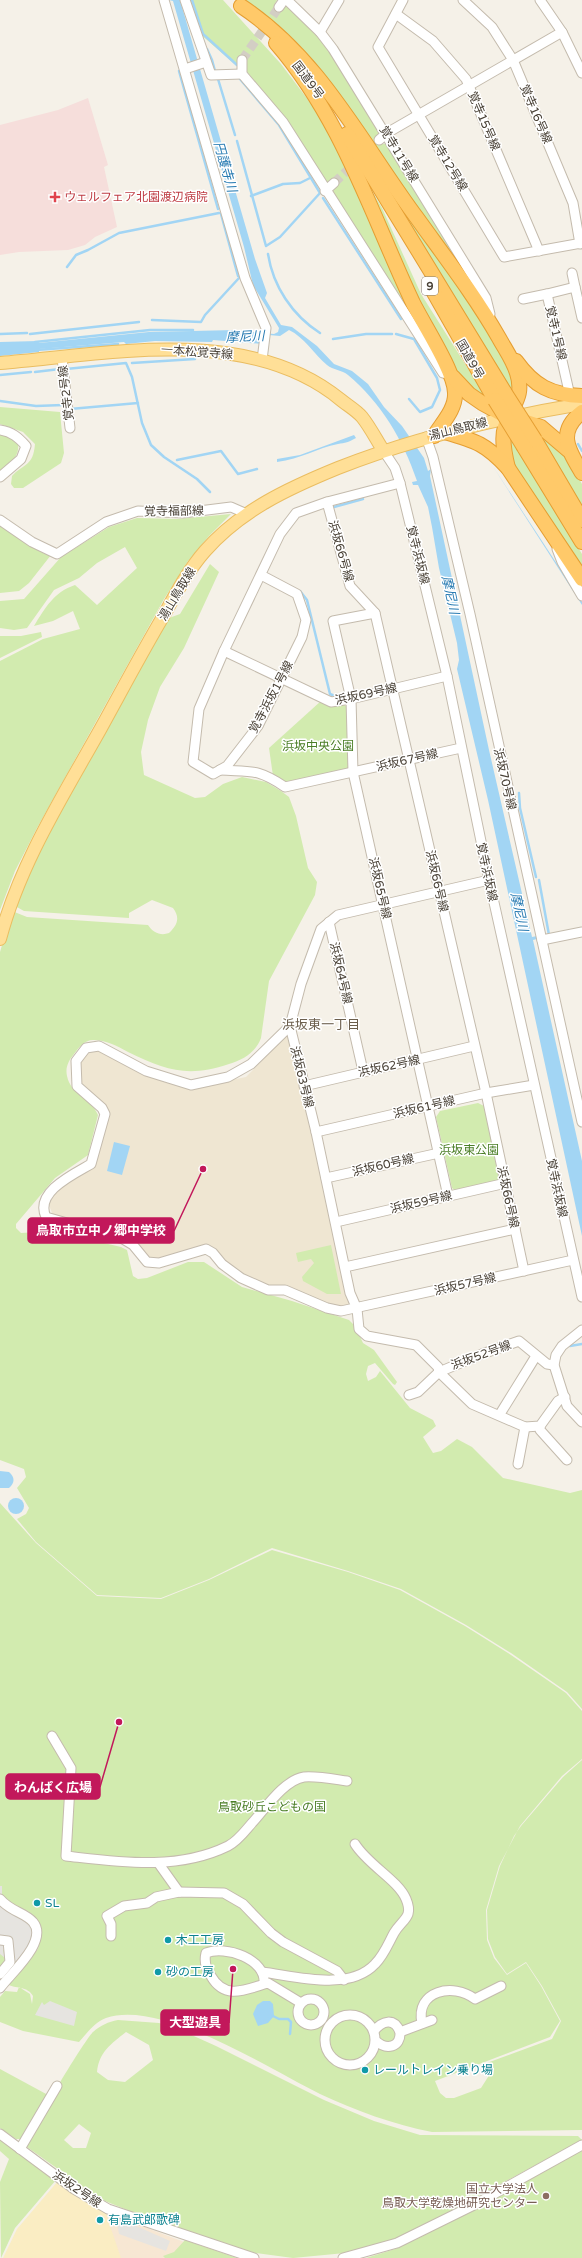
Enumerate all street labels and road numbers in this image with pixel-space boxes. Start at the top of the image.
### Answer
street label: 国道9号 [289,58,327,102]
street label: 覚寺16号線 [517,82,555,146]
street label: 覚寺15号線 [465,89,503,153]
street label: 覚寺11号線 [377,123,421,185]
street label: 覚寺12号線 [426,132,470,194]
road number: 9 [422,277,438,295]
street label: 覚寺1号線 [543,304,569,362]
street label: 国道9号 [453,337,487,381]
street label: 一本松覚寺線 [161,343,233,361]
street label: 覚寺2号線 [56,365,76,421]
street label: 湯山鳥取線 [427,415,489,443]
street label: 覚寺福部線 [144,503,204,519]
street label: 浜坂66号線 [326,519,356,583]
street label: 覚寺浜坂線 [404,524,432,586]
street label: 湯山鳥取線 [156,565,198,623]
street label: 覚寺浜坂1号線 [246,659,296,735]
street label: 浜坂69号線 [334,681,398,707]
street label: 浜坂67号線 [375,746,439,774]
street label: 浜坂70号線 [491,747,519,811]
street label: 覚寺浜坂線 [474,841,500,903]
street label: 浜坂66号線 [423,849,451,913]
street label: 浜坂65号線 [366,856,394,920]
street label: 浜坂64号線 [327,941,355,1005]
street label: 浜坂63号線 [288,1045,316,1109]
street label: 浜坂62号線 [357,1053,421,1079]
street label: 浜坂61号線 [392,1093,456,1121]
street label: 浜坂60号線 [351,1151,415,1179]
street label: 覚寺浜坂線 [544,1157,570,1219]
street label: 浜坂66号線 [495,1165,521,1229]
street label: 浜坂59号線 [389,1188,453,1216]
street label: 浜坂57号線 [433,1270,497,1298]
street label: 浜坂52号線 [449,1338,513,1372]
street label: 浜坂2号線 [50,2168,104,2210]

